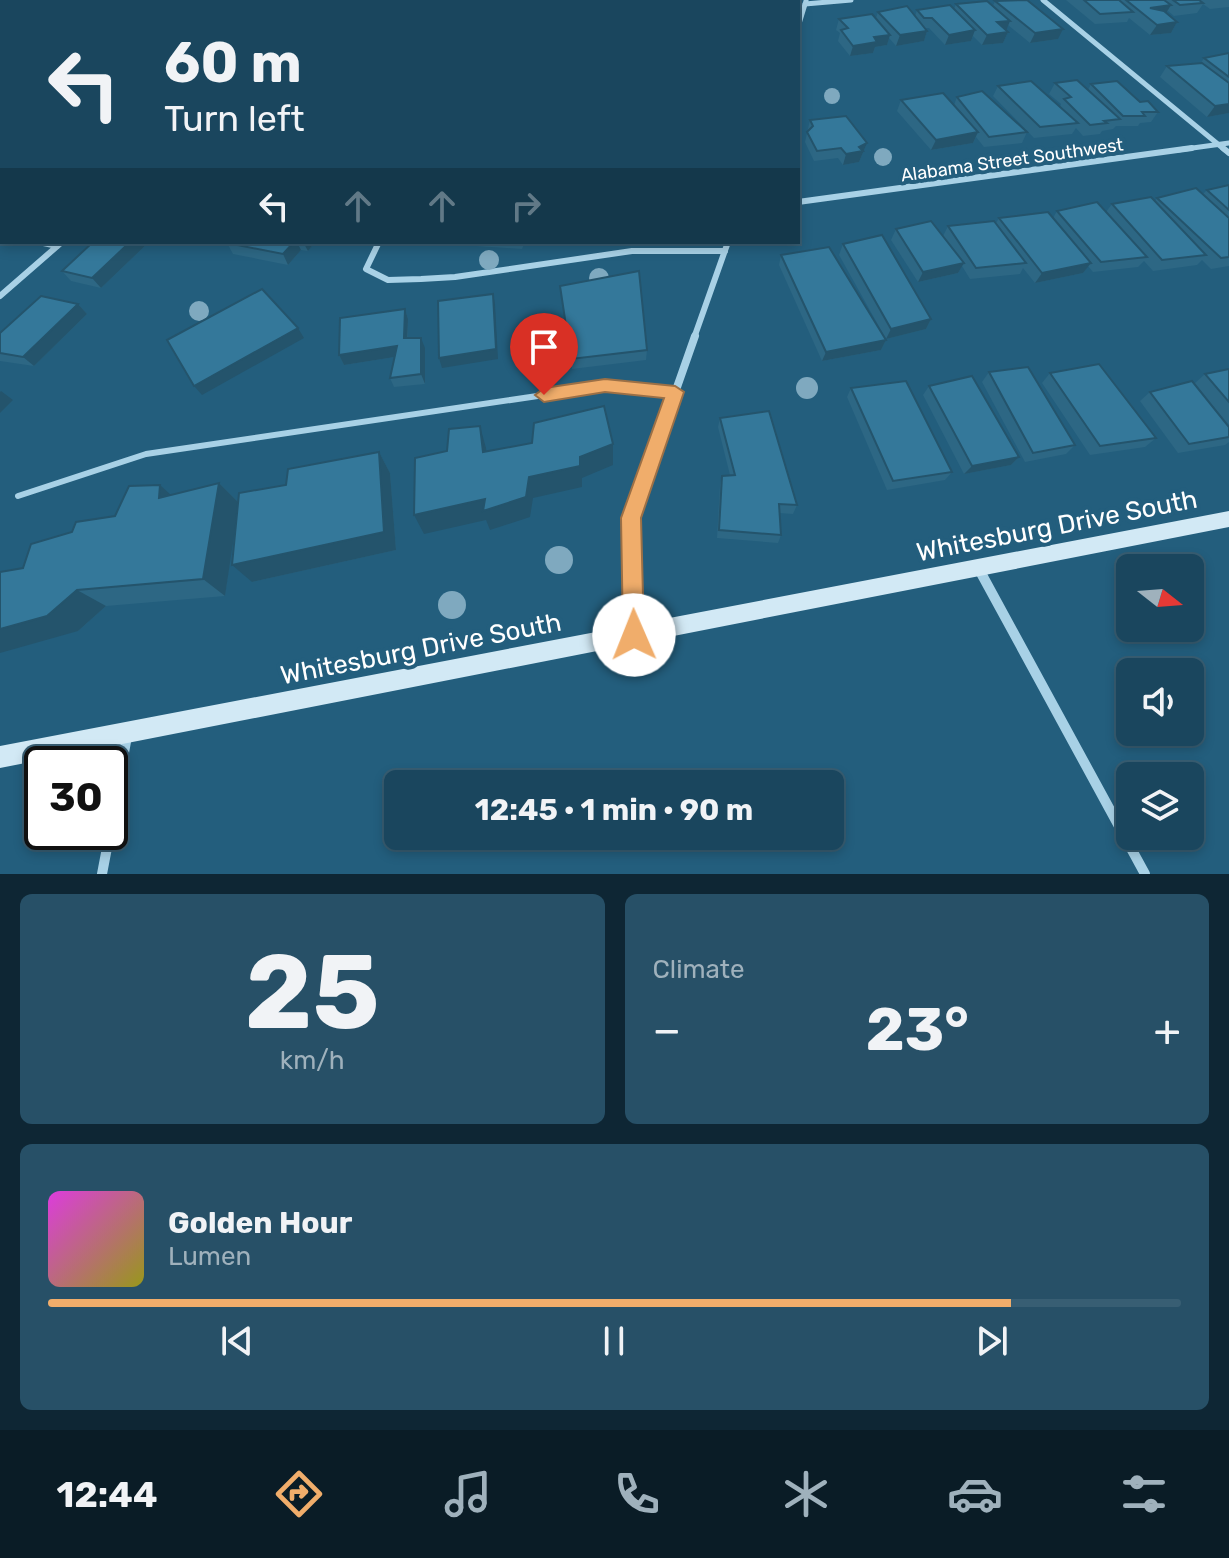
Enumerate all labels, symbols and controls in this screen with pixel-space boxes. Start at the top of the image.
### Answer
text: 60 m [164,30,302,96]
icon: left [32,32,136,136]
text: Turn left [164,97,305,140]
street label: Alabama Street Southwest [899,133,1125,187]
icon: left [252,184,296,228]
icon: ahead [336,184,380,228]
icon: ahead [420,184,464,228]
icon: right [504,184,548,228]
pin [510,313,578,395]
icon: arrive [522,325,566,369]
street label: Whitesburg Drive South [914,484,1200,568]
north arrow [1116,554,1204,642]
map controls [1116,554,1204,850]
position arrow [592,593,676,677]
street label: Whitesburg Drive South [278,607,564,691]
button: sound [1116,658,1204,746]
speed limit sign: 30 [24,746,128,850]
button: layers [1116,762,1204,850]
text: 12:45 · 1 min · 90 m [475,792,753,828]
text: 25 [245,931,380,1054]
text: Climate [653,954,745,985]
text: 23° [866,994,969,1065]
text: − [653,1004,681,1056]
text: + [1154,1004,1181,1056]
text: km/h [280,1045,345,1076]
text: Golden Hour [168,1205,352,1241]
text: Lumen [168,1241,251,1272]
icon: previous [215,1319,259,1363]
icon: pause [592,1319,636,1363]
icon: next [970,1319,1014,1363]
icon: directions [271,1466,327,1522]
icon: music [440,1466,496,1522]
icon: phone [609,1466,665,1522]
icon: climate [778,1466,834,1522]
icon: car [947,1466,1003,1522]
icon: filters [1116,1466,1172,1522]
text: 12:44 [57,1473,158,1516]

